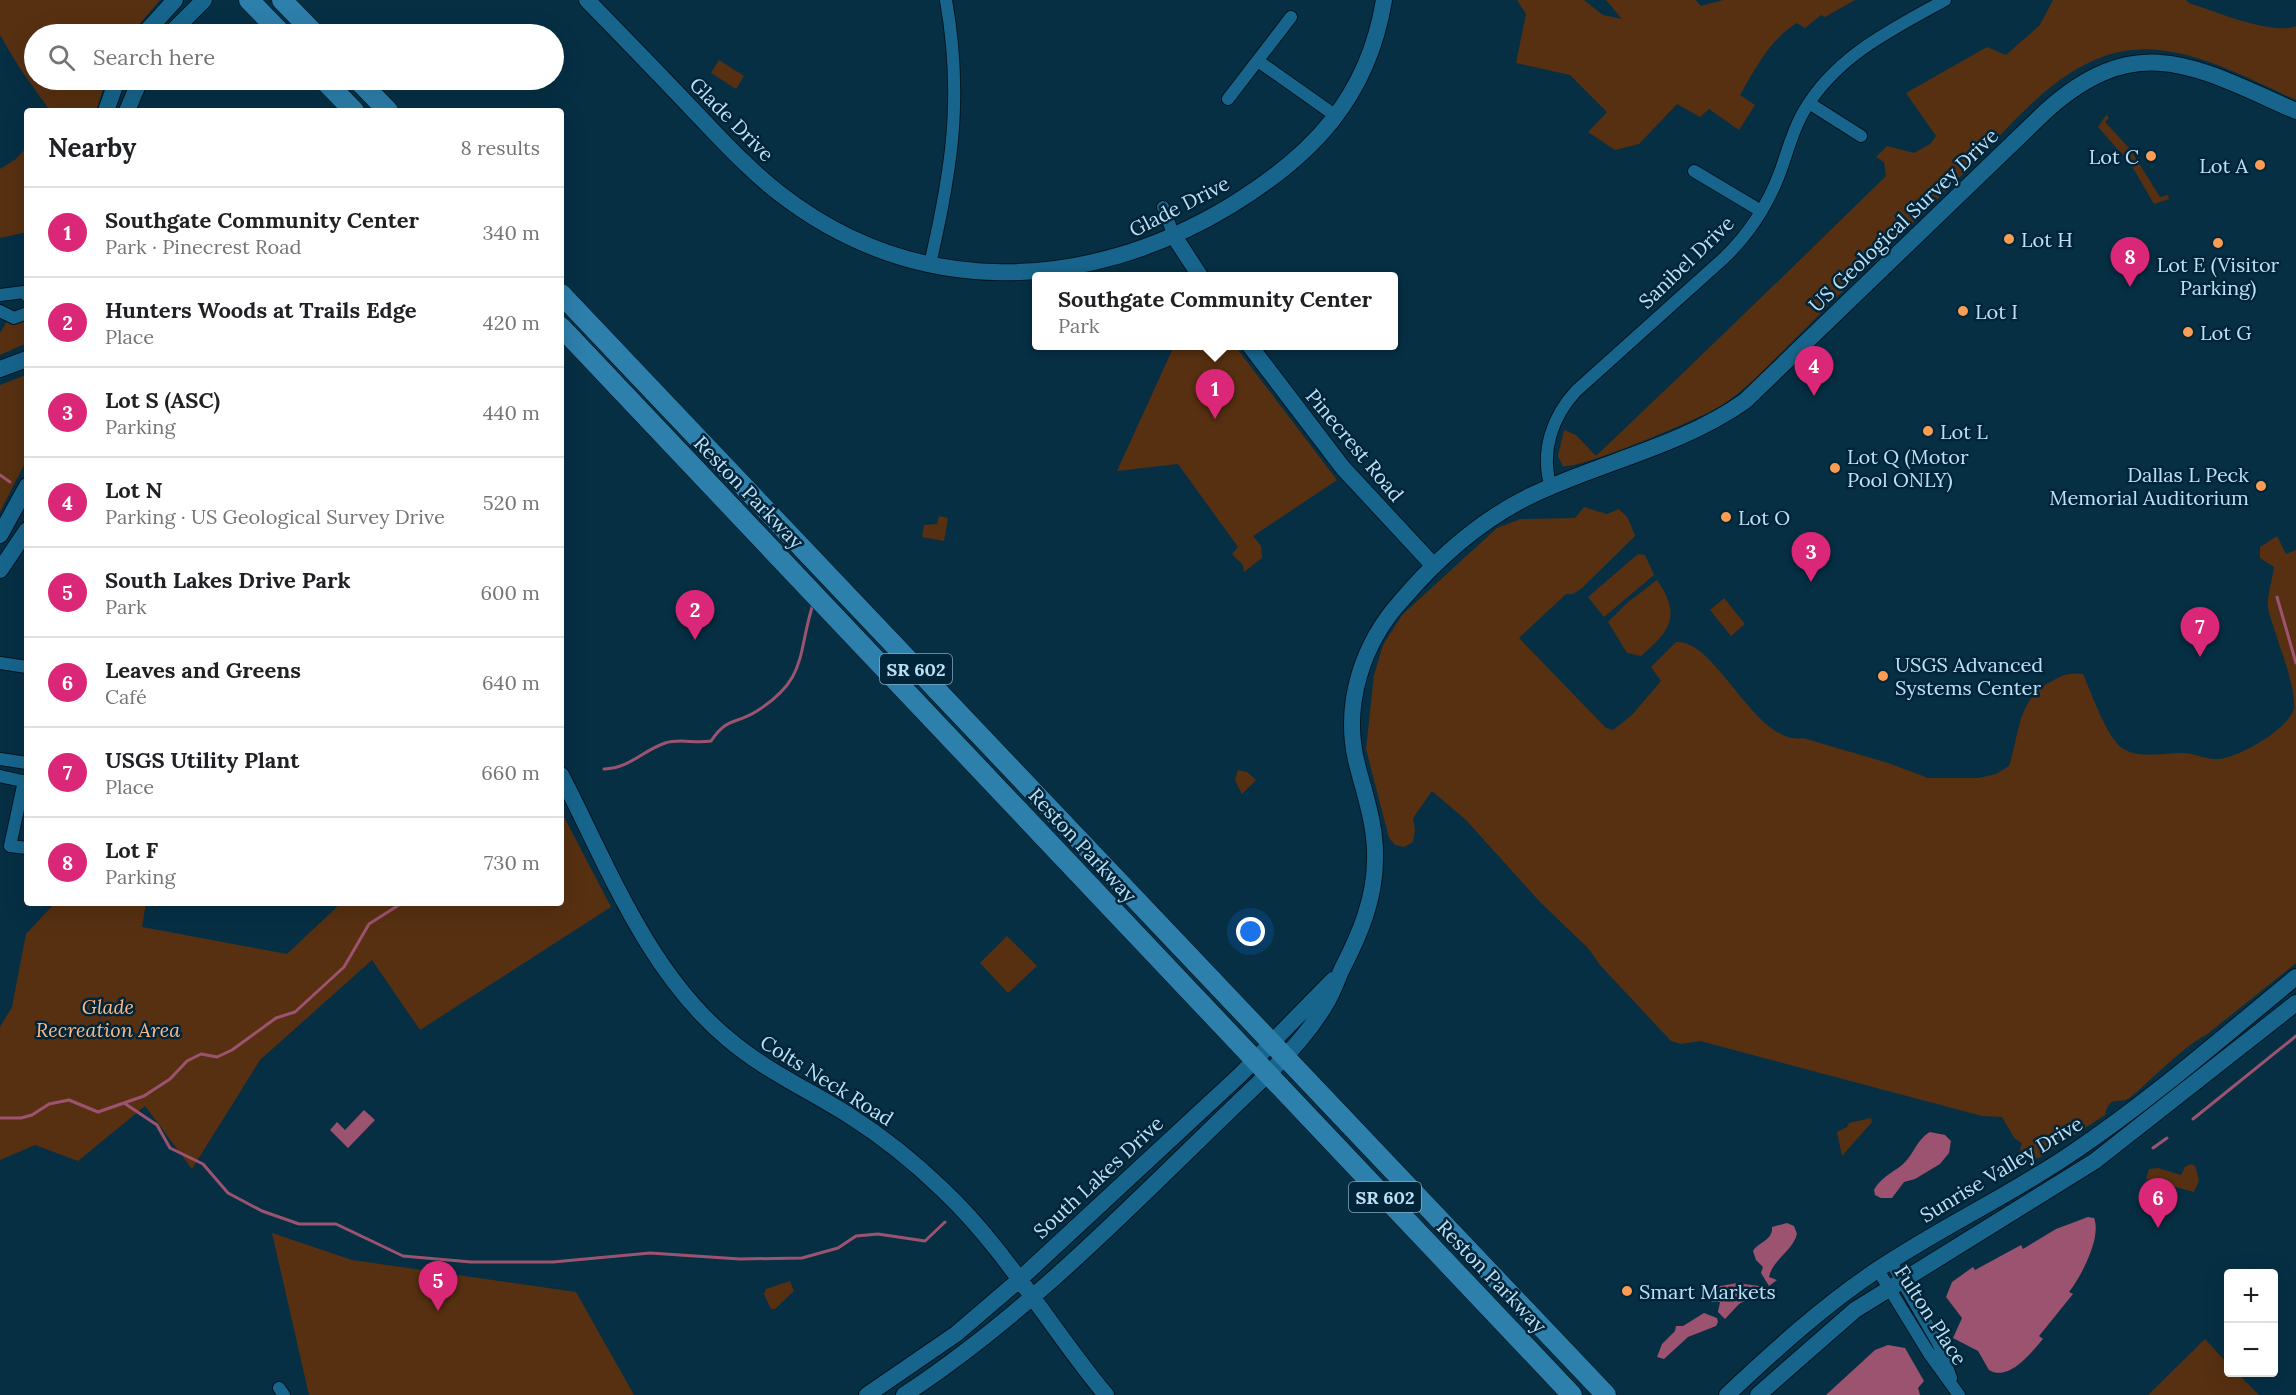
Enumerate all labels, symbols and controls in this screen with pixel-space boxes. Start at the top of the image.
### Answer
search box [24,24,564,90]
icon: search [45,41,78,74]
text: Search here [93,43,215,71]
street label: Glade Drive [685,72,780,167]
street label: US Geological Survey Drive [1803,123,2003,317]
text: Nearby [48,131,136,164]
text: 8 results [461,135,540,160]
place label: Lot C [2089,144,2139,169]
marker: Lot C [2144,149,2158,163]
place label: Lot A [2199,153,2248,178]
marker: Lot A [2253,158,2267,172]
street label: Glade Drive [1125,170,1233,242]
text: Southgate Community Center [105,206,419,234]
street label: Sanibel Drive [1633,210,1739,314]
text: 1 [63,220,72,245]
text: 340 m [482,220,540,245]
place label: Lot H [2021,227,2073,252]
marker: Lot H [2002,232,2016,246]
text: Park · Pinecrest Road [105,234,301,259]
marker: Lot E (Visitor Parking) [2211,236,2225,250]
pin: 8 [2110,238,2150,287]
place label: Lot E (Visitor Parking) [2157,252,2280,301]
popup [1032,272,1398,350]
text: Southgate Community Center [1058,285,1372,313]
text: Hunters Woods at Trails Edge [105,296,417,324]
place label: Lot I [1975,299,2018,324]
marker: Lot I [1956,304,1970,318]
text: 2 [62,310,73,335]
text: 420 m [483,310,540,335]
text: Park [1058,313,1100,338]
place label: Lot G [2200,320,2251,345]
text: Place [105,324,154,349]
marker: Lot G [2181,325,2195,339]
pin: 4 [1794,346,1834,396]
pin: 1 [1196,370,1234,419]
street label: Pinecrest Road [1301,384,1409,506]
text: Lot S (ASC) [105,386,220,414]
text: 3 [62,400,73,425]
text: 440 m [483,400,540,425]
text: Parking [105,414,175,439]
place label: Lot L [1940,419,1988,444]
marker: Lot L [1921,424,1935,438]
street label: Reston Parkway [689,430,810,554]
place label: Lot Q (Motor Pool ONLY) [1847,444,1969,493]
marker: Lot Q (Motor Pool ONLY) [1828,461,1842,475]
place label: Dallas L Peck Memorial Auditorium [2049,462,2249,510]
text: Lot N [105,476,163,504]
marker: Dallas L Peck Memorial Auditorium [2254,479,2268,493]
text: 4 [62,490,73,515]
text: 520 m [483,490,540,515]
text: Parking · US Geological Survey Drive [105,504,445,529]
place label: Lot O [1738,505,1790,530]
marker: Lot O [1719,510,1733,524]
pin: 3 [1792,532,1830,582]
text: South Lakes Drive Park [105,566,350,594]
text: 5 [62,580,73,605]
text: 600 m [480,580,540,605]
pin: 2 [676,590,714,640]
text: Park [105,594,147,619]
pin: 7 [2180,608,2220,657]
place label: USGS Advanced Systems Center [1895,652,2043,700]
road number: SR 602 [880,654,952,684]
text: Leaves and Greens [105,656,301,684]
marker: USGS Advanced Systems Center [1876,669,1890,683]
text: 6 [62,670,73,695]
text: 640 m [482,670,540,695]
text: Café [105,684,147,709]
text: USGS Utility Plant [105,746,299,774]
text: 7 [63,760,72,785]
text: 660 m [481,760,540,785]
text: Place [105,774,154,799]
street label: Reston Parkway [1024,783,1143,908]
text: Lot F [105,836,158,864]
text: 8 [62,850,73,875]
text: 730 m [484,850,540,875]
text: Parking [105,864,175,889]
your location [1236,917,1265,946]
park label: Glade Recreation Area [36,994,180,1042]
street label: Colts Neck Road [756,1029,898,1131]
street label: South Lakes Drive [1028,1110,1168,1244]
street label: Sunrise Valley Drive [1915,1110,2087,1227]
pin: 6 [2138,1178,2178,1228]
road number: SR 602 [1349,1182,1421,1212]
street label: Reston Parkway [1432,1214,1553,1338]
street label: Fulton Place [1889,1260,1973,1370]
pin: 5 [418,1262,458,1311]
map controls [2224,1269,2278,1377]
button: + [2224,1269,2278,1323]
place label: Smart Markets [1639,1279,1776,1304]
marker: Smart Markets [1620,1284,1634,1298]
button: − [2224,1323,2278,1377]

